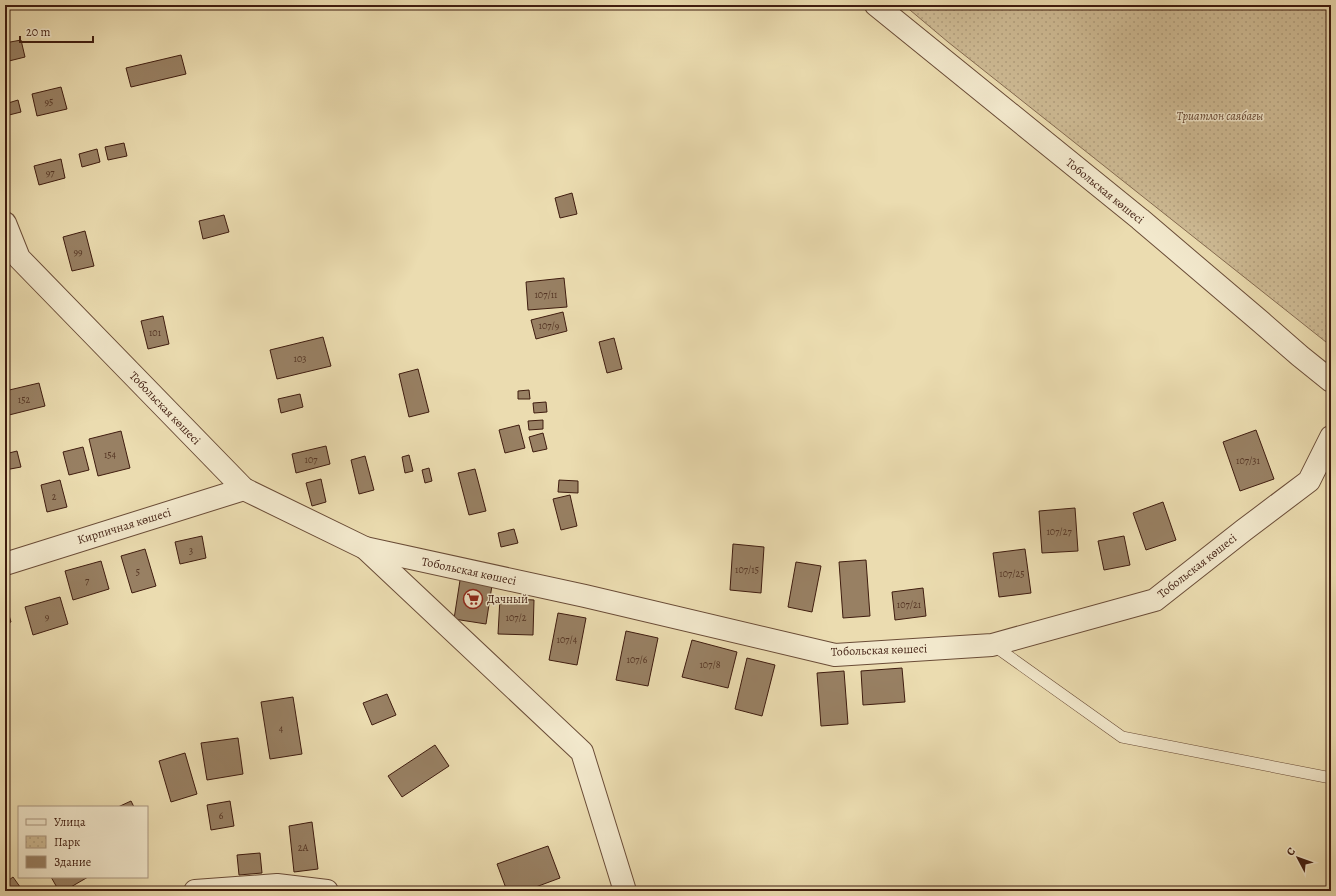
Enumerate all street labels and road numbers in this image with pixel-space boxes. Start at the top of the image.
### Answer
street label: Тобольская көшесі [1063,154,1147,228]
street label: Тобольская көшесі [126,368,204,448]
street label: Кирпичная көшесі [75,504,173,548]
street label: Тобольская көшесі [1154,530,1240,602]
street label: Тобольская көшесі [420,553,518,589]
street label: Тобольская көшесі [831,640,927,660]

